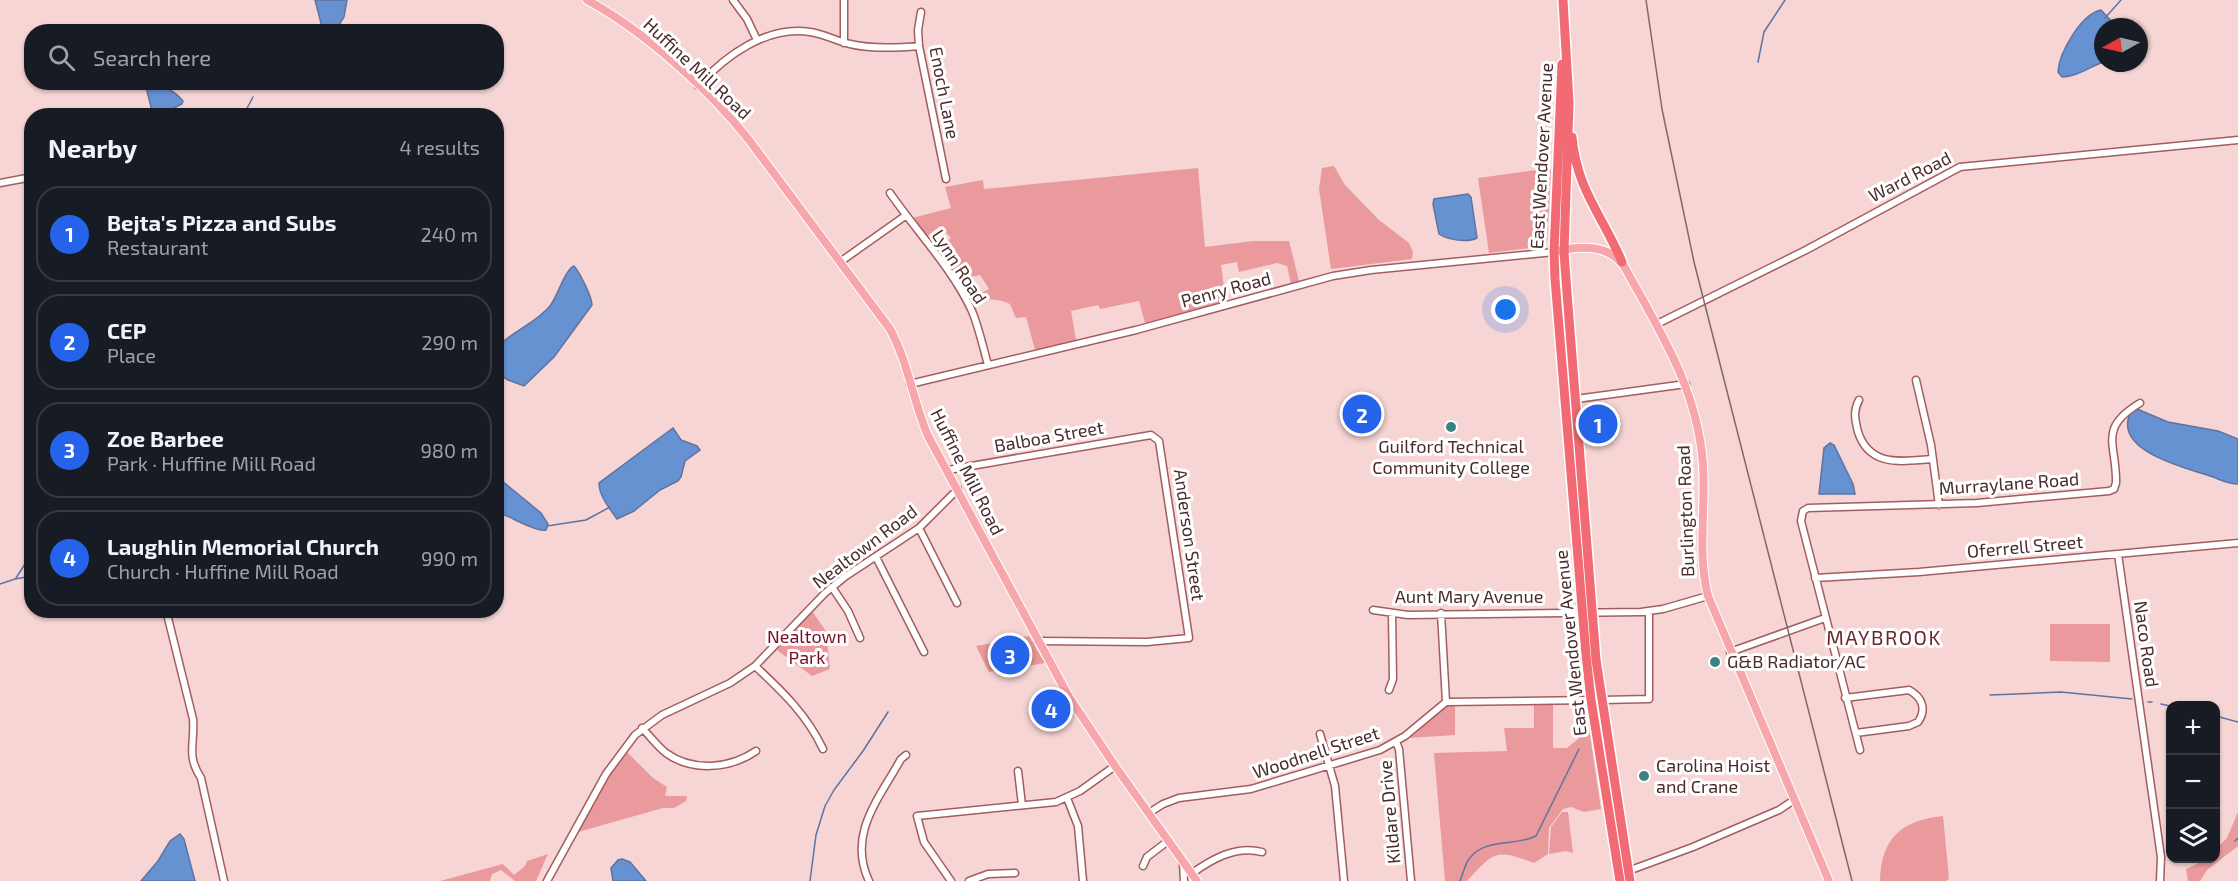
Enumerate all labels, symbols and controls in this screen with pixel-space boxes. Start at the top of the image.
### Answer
street label: Huffine Mill Road [639,13,756,124]
north arrow [2094,18,2148,72]
search box [24,24,504,90]
icon: search [45,41,78,74]
text: Search here [93,44,211,70]
street label: Enoch Lane [925,45,965,141]
street label: East Wendover Avenue [1525,62,1557,250]
text: Nearby [48,132,137,163]
text: 4 results [400,135,480,159]
street label: Ward Road [1865,146,1954,206]
text: Bejta's Pizza and Subs [107,209,336,235]
text: 1 [65,222,74,246]
text: 240 m [420,222,478,246]
street label: Lynn Road [928,225,992,308]
text: Restaurant [107,235,208,259]
street label: Penry Road [1178,266,1273,312]
your location [1491,295,1520,324]
text: CEP [107,317,146,343]
text: 2 [64,330,75,354]
text: 290 m [421,330,478,354]
text: Place [107,343,156,367]
pin: 2 [1342,392,1382,436]
pin: 1 [1578,402,1618,446]
street label: Huffine Mill Road [927,405,1009,539]
street label: Balboa Street [992,416,1105,456]
marker: Guilford Technical Community College [1444,420,1458,434]
text: Zoe Barbee [107,425,224,451]
place label: Guilford Technical Community College [1372,435,1530,478]
text: 3 [64,438,75,462]
text: 980 m [420,438,478,462]
street label: Burlington Road [1672,445,1698,577]
text: Park · Huffine Mill Road [107,451,316,475]
street label: Murraylane Road [1938,467,2080,499]
street label: Anderson Street [1170,468,1210,602]
street label: Nealtown Road [808,500,921,593]
street label: Oferrell Street [1966,530,2084,562]
text: Laughlin Memorial Church [107,533,379,559]
text: 4 [63,546,76,570]
text: 990 m [421,546,478,570]
street label: East Wendover Avenue [1549,549,1591,737]
text: Church · Huffine Mill Road [107,559,339,583]
street label: Aunt Mary Avenue [1395,585,1543,607]
street label: Naco Road [2130,599,2164,688]
park label: Nealtown Park [767,625,847,668]
district label: MAYBROOK [1826,625,1942,649]
pin: 3 [990,632,1030,678]
place label: G&B Radiator/AC [1727,650,1866,672]
marker: G&B Radiator/AC [1708,655,1722,669]
pin: 4 [1032,686,1070,732]
map controls [2166,701,2220,863]
button: + [2166,701,2220,755]
street label: Woodnell Street [1250,721,1382,783]
place label: Carolina Hoist and Crane [1656,754,1770,797]
button: − [2166,755,2220,809]
street label: Kildare Drive [1374,759,1404,865]
marker: Carolina Hoist and Crane [1637,769,1651,783]
button: layers [2166,809,2220,863]

